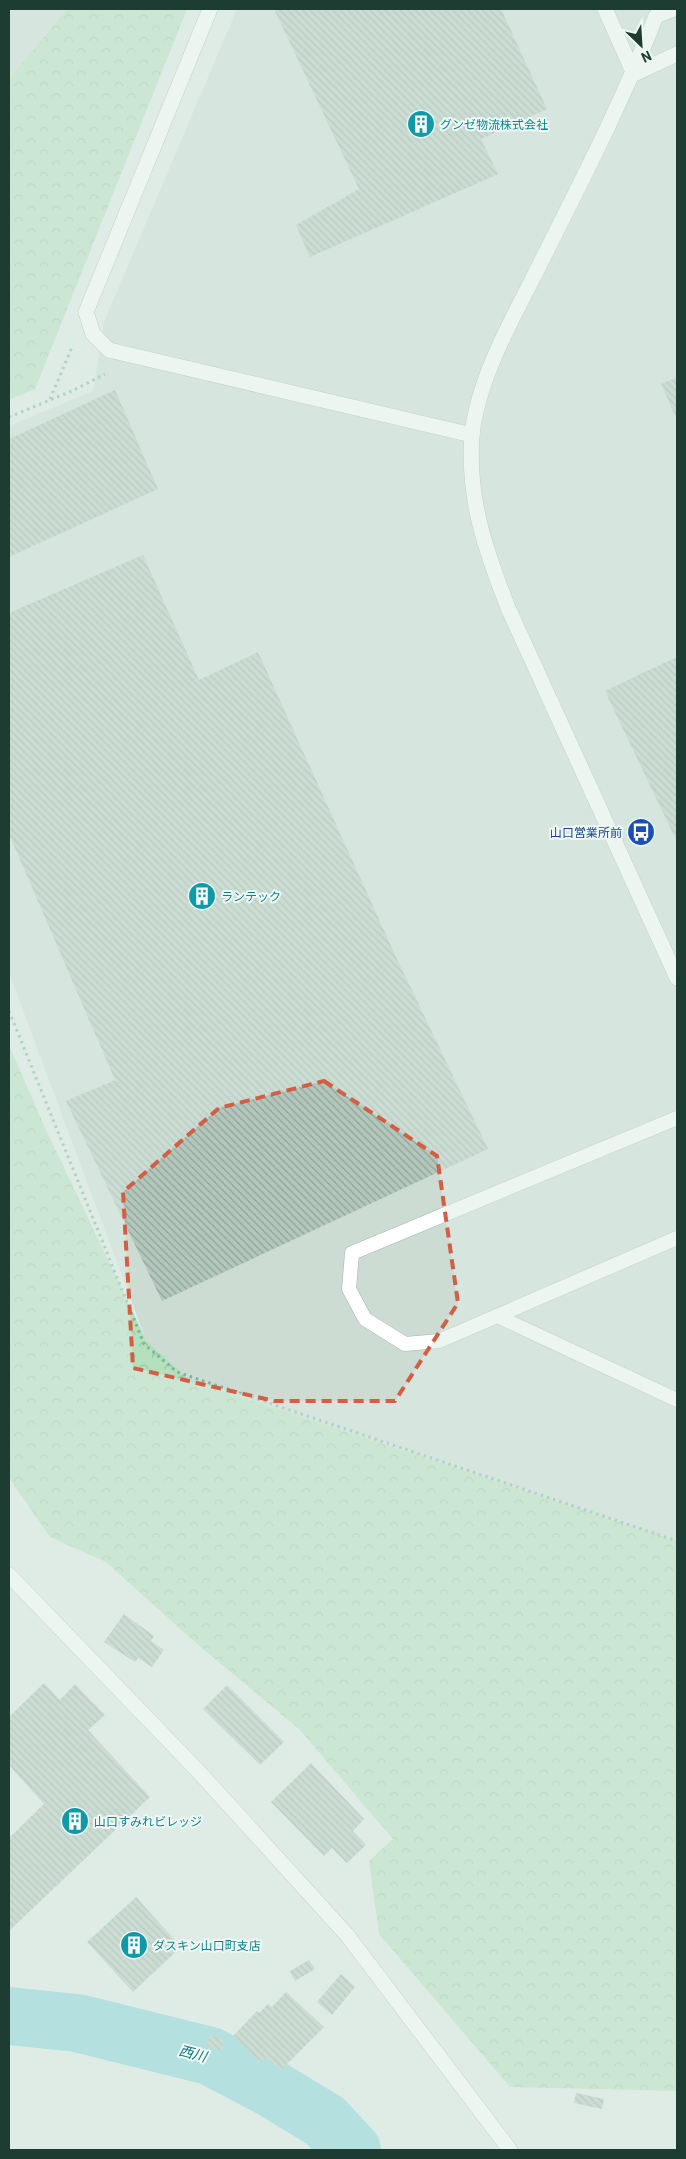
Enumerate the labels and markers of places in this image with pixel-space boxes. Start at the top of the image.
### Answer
building icon: グンゼ物流株式会社 [406,109,436,139]
place label: グンゼ物流株式会社 [440,117,548,131]
bus stop icon: 山口営業所前 [626,817,656,847]
place label: 山口営業所前 [550,825,622,839]
building icon: ランテック [187,881,217,911]
place label: ランテック [221,889,281,903]
building icon: 山口すみれビレッジ [60,1806,90,1836]
place label: 山口すみれビレッジ [94,1814,202,1828]
building icon: ダスキン山口町支店 [119,1930,149,1960]
place label: ダスキン山口町支店 [153,1938,261,1952]

